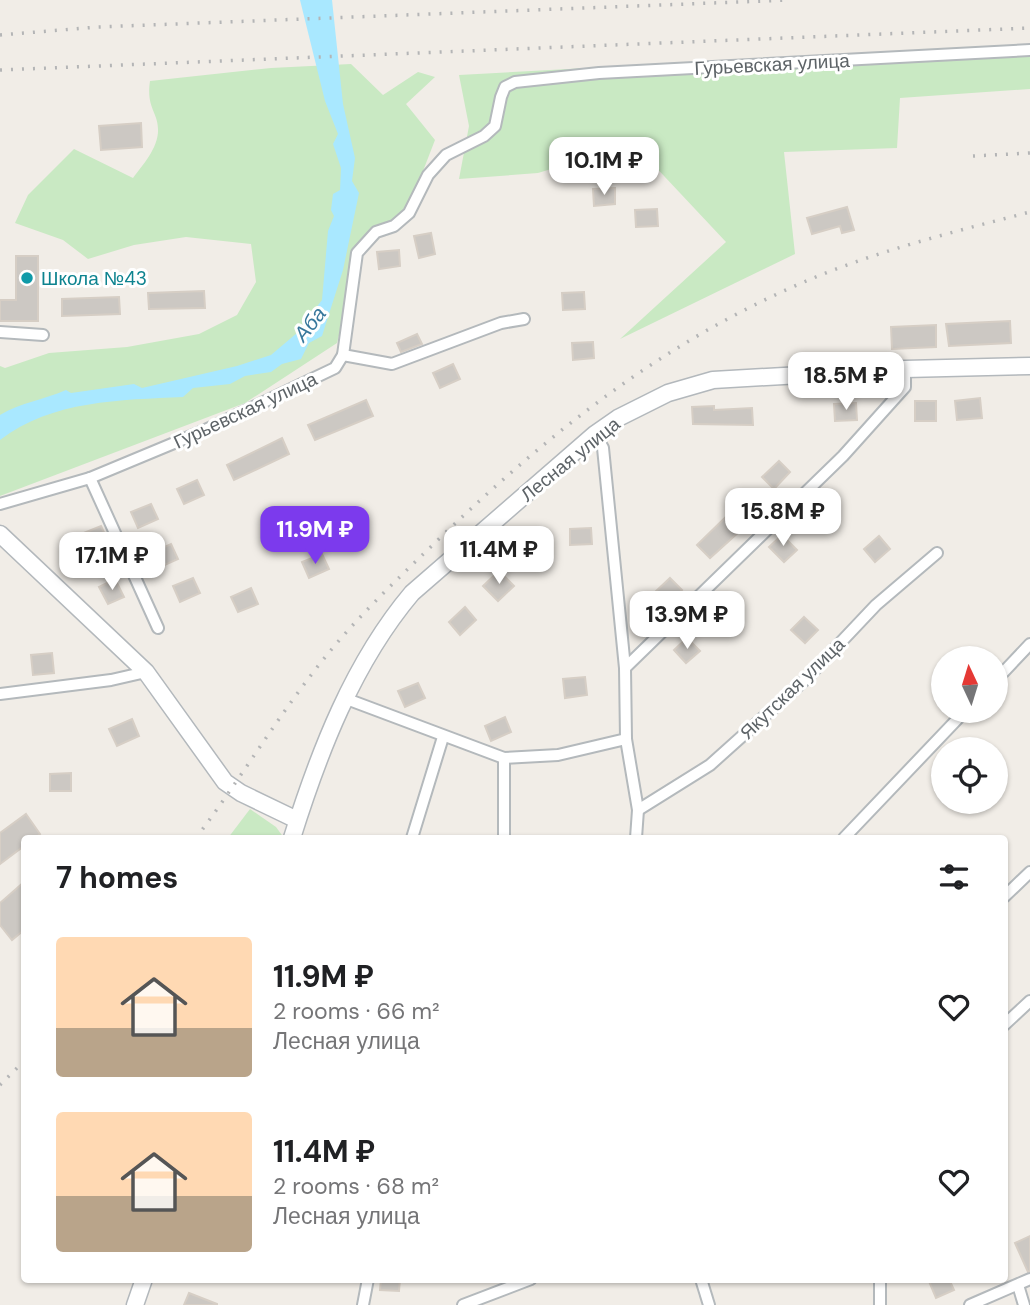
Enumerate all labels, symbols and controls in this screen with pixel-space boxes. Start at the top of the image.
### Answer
street label: Гурьевская улица [694,48,851,81]
pin: 10.1M ₽ [539,138,669,197]
text: 10.1M ₽ [565,145,643,175]
place label: Школа №43 [41,266,147,291]
marker: Школа №43 [19,270,35,286]
water label: Аба [286,301,333,349]
pin: 18.5M ₽ [781,352,911,412]
text: 18.5M ₽ [804,360,888,390]
street label: Гурьевская улица [169,366,321,455]
street label: Лесная улица [515,411,626,507]
pin: 15.8M ₽ [718,489,848,548]
text: 15.8M ₽ [741,496,825,526]
pin: 11.9M ₽ [250,506,380,566]
text: 11.9M ₽ [276,514,354,544]
pin: 11.4M ₽ [434,526,564,586]
pin: 17.1M ₽ [47,532,177,592]
text: 11.4M ₽ [460,534,538,564]
text: 17.1M ₽ [75,540,149,570]
pin: 13.9M ₽ [622,592,752,651]
text: 13.9M ₽ [646,599,728,629]
street label: Якутская улица [735,632,850,745]
north arrow [931,646,1008,723]
map controls [931,646,1008,814]
button: locate [931,737,1008,814]
text: 7 homes [56,858,178,897]
icon: filters [935,858,973,896]
text: 11.9M ₽ [273,957,374,996]
icon: home [112,965,196,1049]
icon: heart [935,988,973,1026]
text: 2 rooms · 66 m² [273,996,440,1026]
text: Лесная улица [273,1026,420,1056]
text: 11.4M ₽ [273,1132,375,1171]
icon: home [112,1140,196,1224]
icon: heart [935,1163,973,1201]
text: 2 rooms · 68 m² [273,1171,439,1201]
text: Лесная улица [273,1201,420,1231]

